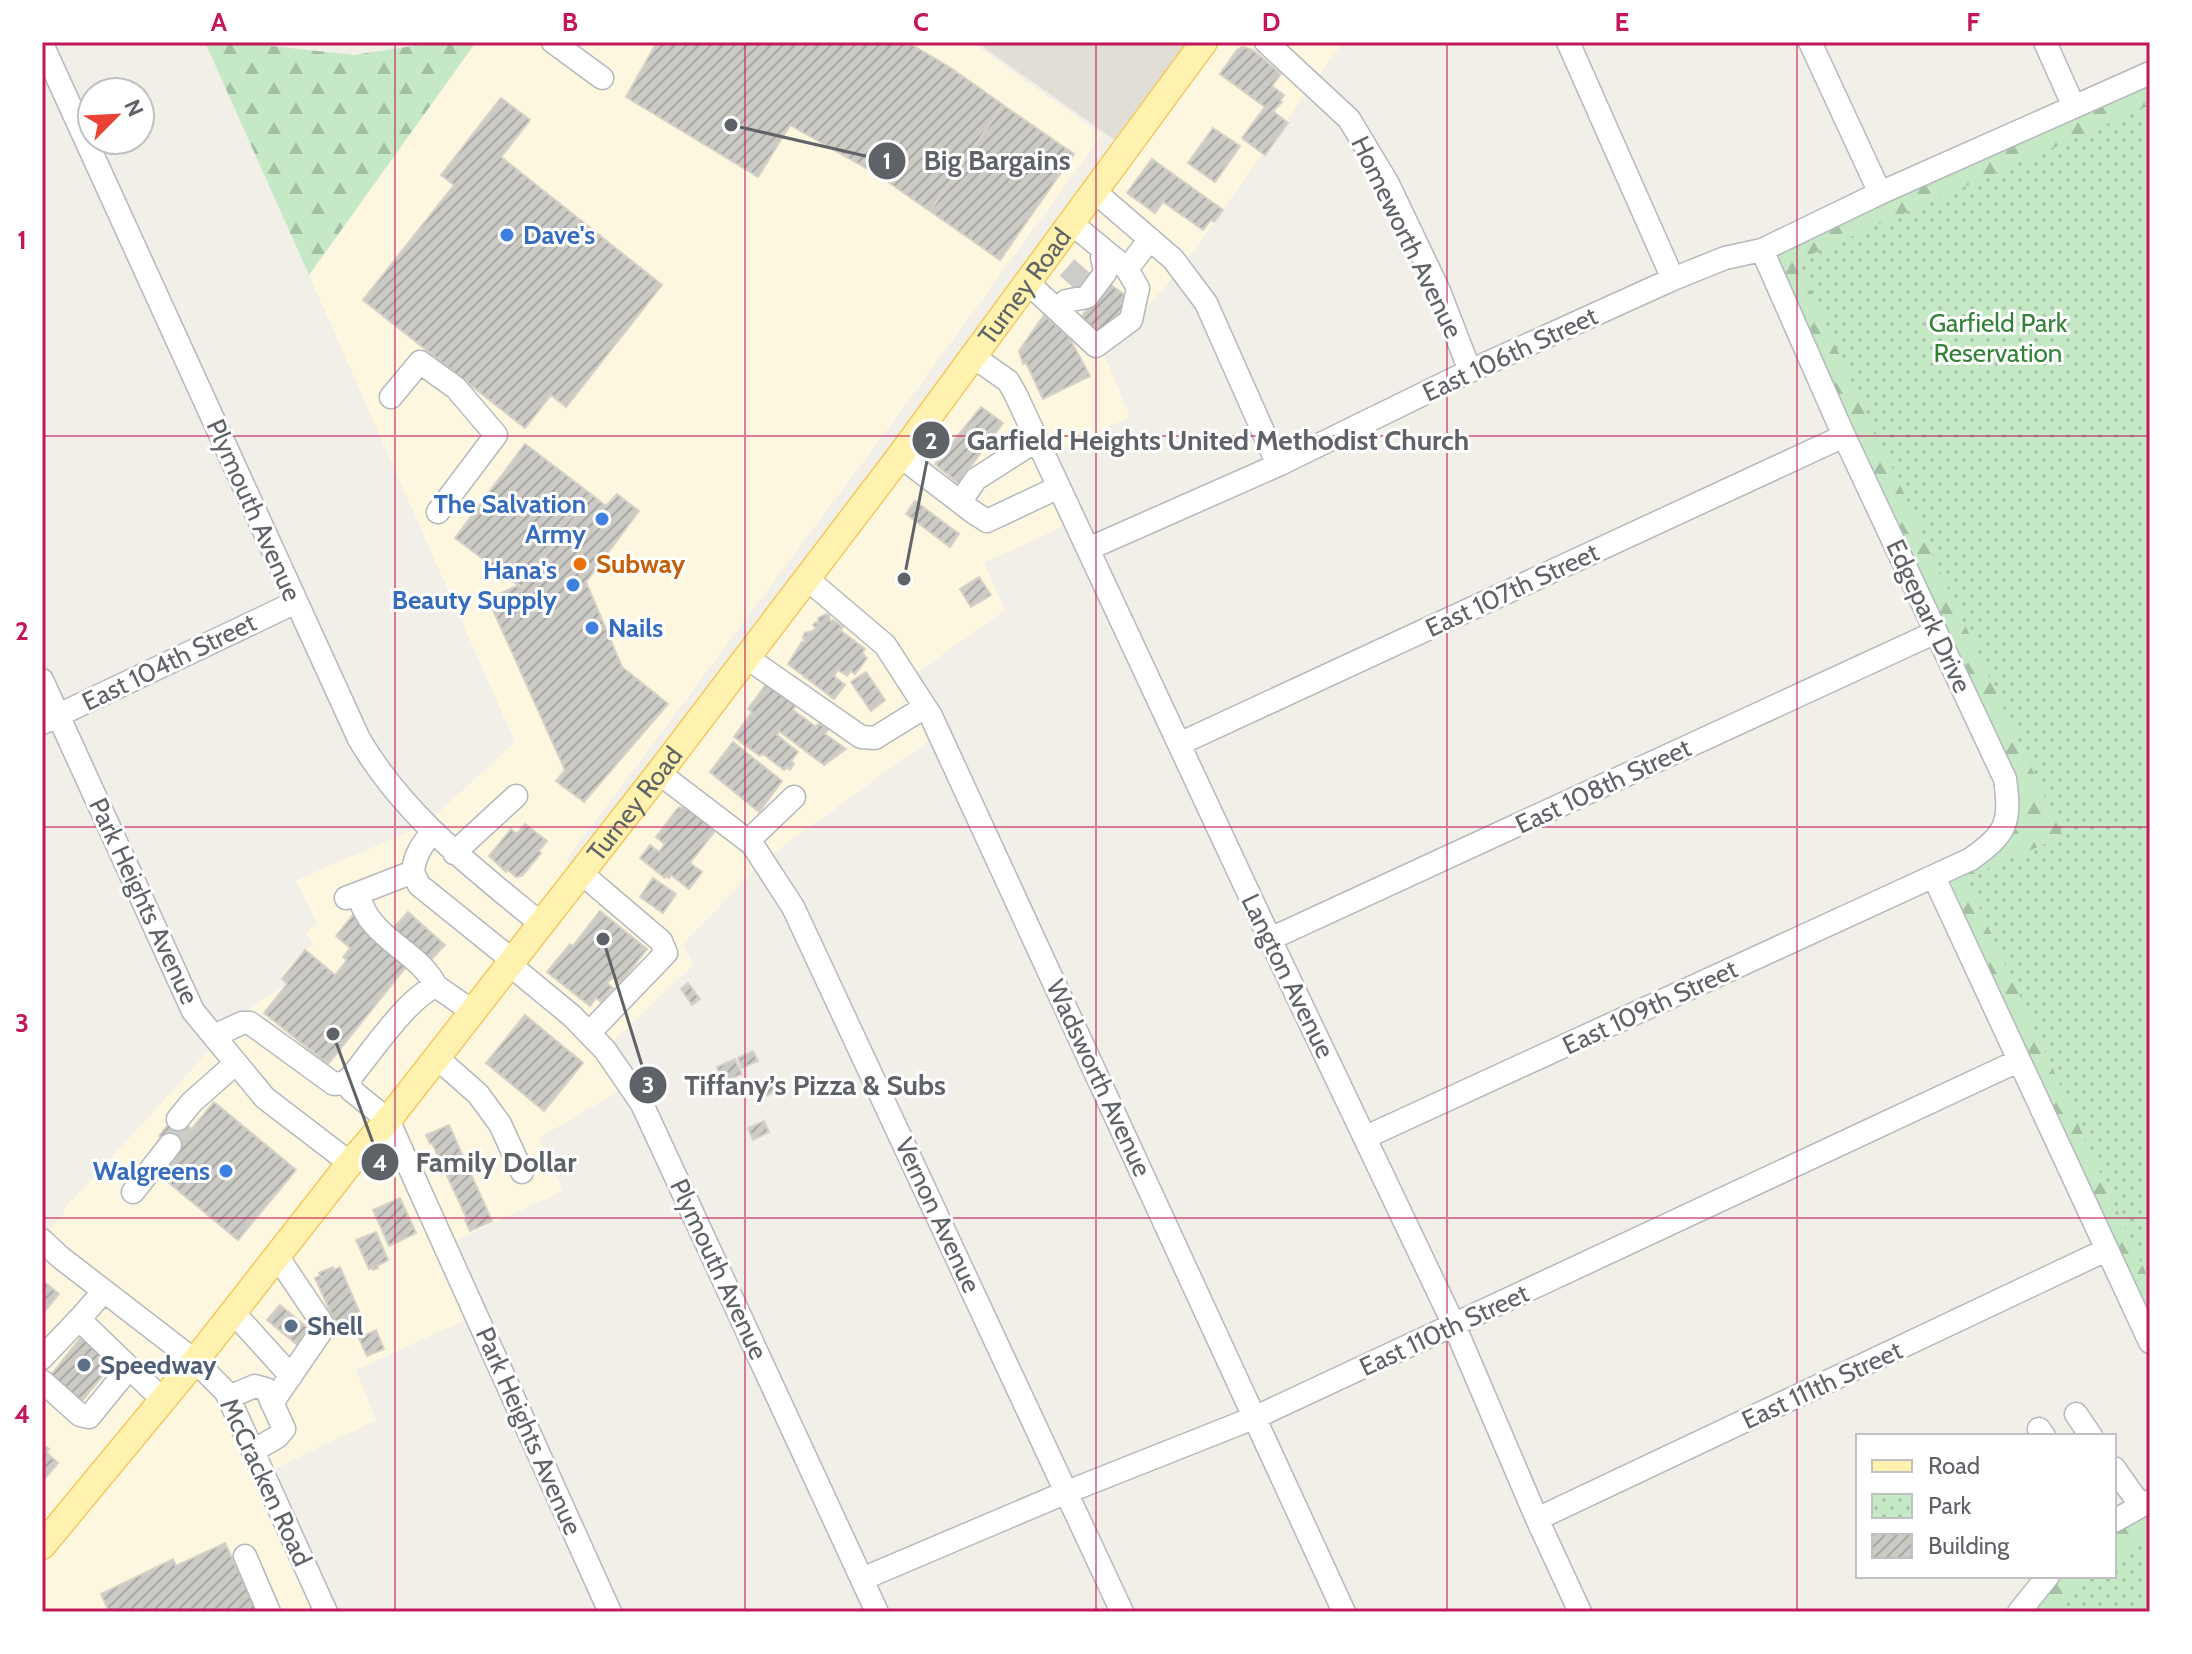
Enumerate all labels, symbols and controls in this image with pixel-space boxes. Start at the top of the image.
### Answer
text: A [211,6,228,38]
text: B [562,6,578,38]
text: C [913,6,929,38]
text: D [1262,6,1280,38]
text: E [1615,6,1629,38]
text: F [1966,6,1980,38]
north arrow [76,76,156,156]
text: N [118,95,149,121]
street label: Homeworth Avenue [1344,131,1470,343]
callout: Big Bargains [867,135,1086,187]
text: Big Bargains [924,143,1071,177]
text: 1 [883,146,891,175]
place label: Dave's [523,219,595,251]
street label: Turney Road [971,222,1078,351]
text: 1 [17,224,27,256]
marker: Dave's [498,226,516,244]
street label: East 106th Street [1418,299,1603,408]
park label: Garfield Park Reservation [1929,307,2068,369]
street label: Plymouth Avenue [200,414,308,606]
callout: Garfield Heights United Methodist Church [911,414,1486,466]
text: Garfield Heights United Methodist Church [967,423,1469,457]
text: 2 [925,426,937,455]
place label: The Salvation Army [434,488,586,550]
marker: The Salvation Army [593,510,611,528]
street label: Edgepark Drive [1879,534,1979,698]
street label: East 107th Street [1420,536,1604,644]
place label: Subway [596,548,685,580]
place label: Hana's Beauty Supply [392,554,557,616]
marker: Subway [571,555,589,573]
marker: Hana's Beauty Supply [564,576,582,594]
street label: East 104th Street [77,606,261,718]
place label: Nails [608,612,663,644]
text: 2 [15,615,29,647]
marker: Nails [583,619,601,637]
street label: East 108th Street [1510,731,1696,841]
street label: Turney Road [580,740,689,868]
street label: Park Heights Avenue [82,793,206,1009]
street label: Langton Avenue [1234,889,1342,1063]
street label: East 109th Street [1558,952,1743,1061]
street label: Wadsworth Avenue [1039,974,1159,1182]
text: 3 [15,1007,29,1039]
callout: Tiffany’s Pizza & Subs [628,1059,962,1111]
text: Tiffany’s Pizza & Subs [684,1068,946,1102]
text: 3 [642,1070,654,1099]
street label: Vernon Avenue [888,1132,988,1298]
callout: Family Dollar [360,1136,593,1188]
text: Family Dollar [415,1145,577,1179]
text: 4 [373,1148,387,1177]
place label: Walgreens [93,1155,210,1187]
marker: Walgreens [217,1162,235,1180]
street label: Plymouth Avenue [663,1174,775,1364]
street label: East 110th Street [1354,1277,1534,1383]
place label: Shell [307,1310,363,1342]
marker: Shell [282,1317,300,1335]
street label: Park Heights Avenue [469,1322,589,1540]
street label: East 111th Street [1737,1334,1907,1436]
place label: Speedway [100,1349,217,1381]
marker: Speedway [75,1356,93,1374]
street label: McCracken Road [213,1393,319,1571]
text: 4 [14,1398,30,1430]
legend [1856,1434,2116,1578]
text: Road [1928,1451,1980,1480]
text: Park [1928,1491,1971,1520]
text: Building [1928,1531,2010,1560]

